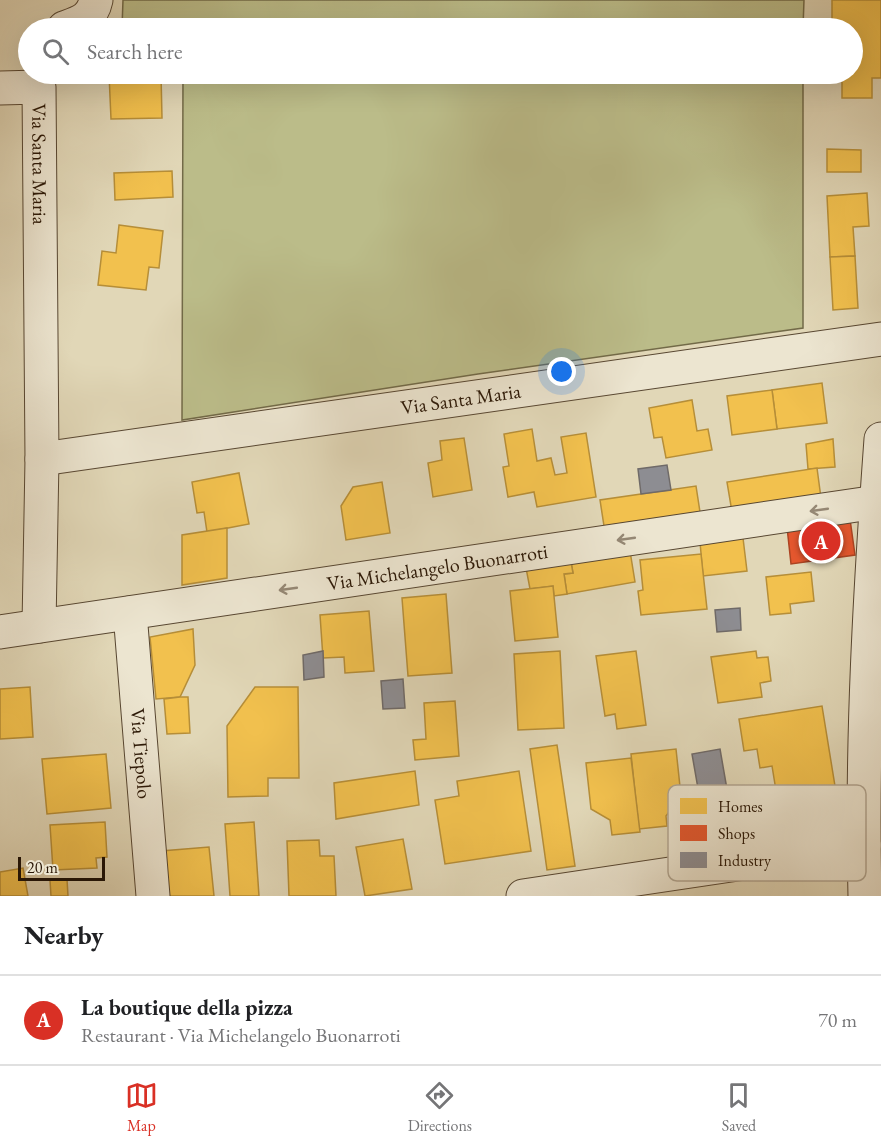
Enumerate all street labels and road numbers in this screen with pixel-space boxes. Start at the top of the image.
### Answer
street label: Via Santa Maria [26,103,53,225]
street label: Via Santa Maria [399,378,523,421]
street label: Via Michelangelo Buonarroti [325,538,549,596]
street label: Via Tiepolo [125,707,158,800]

